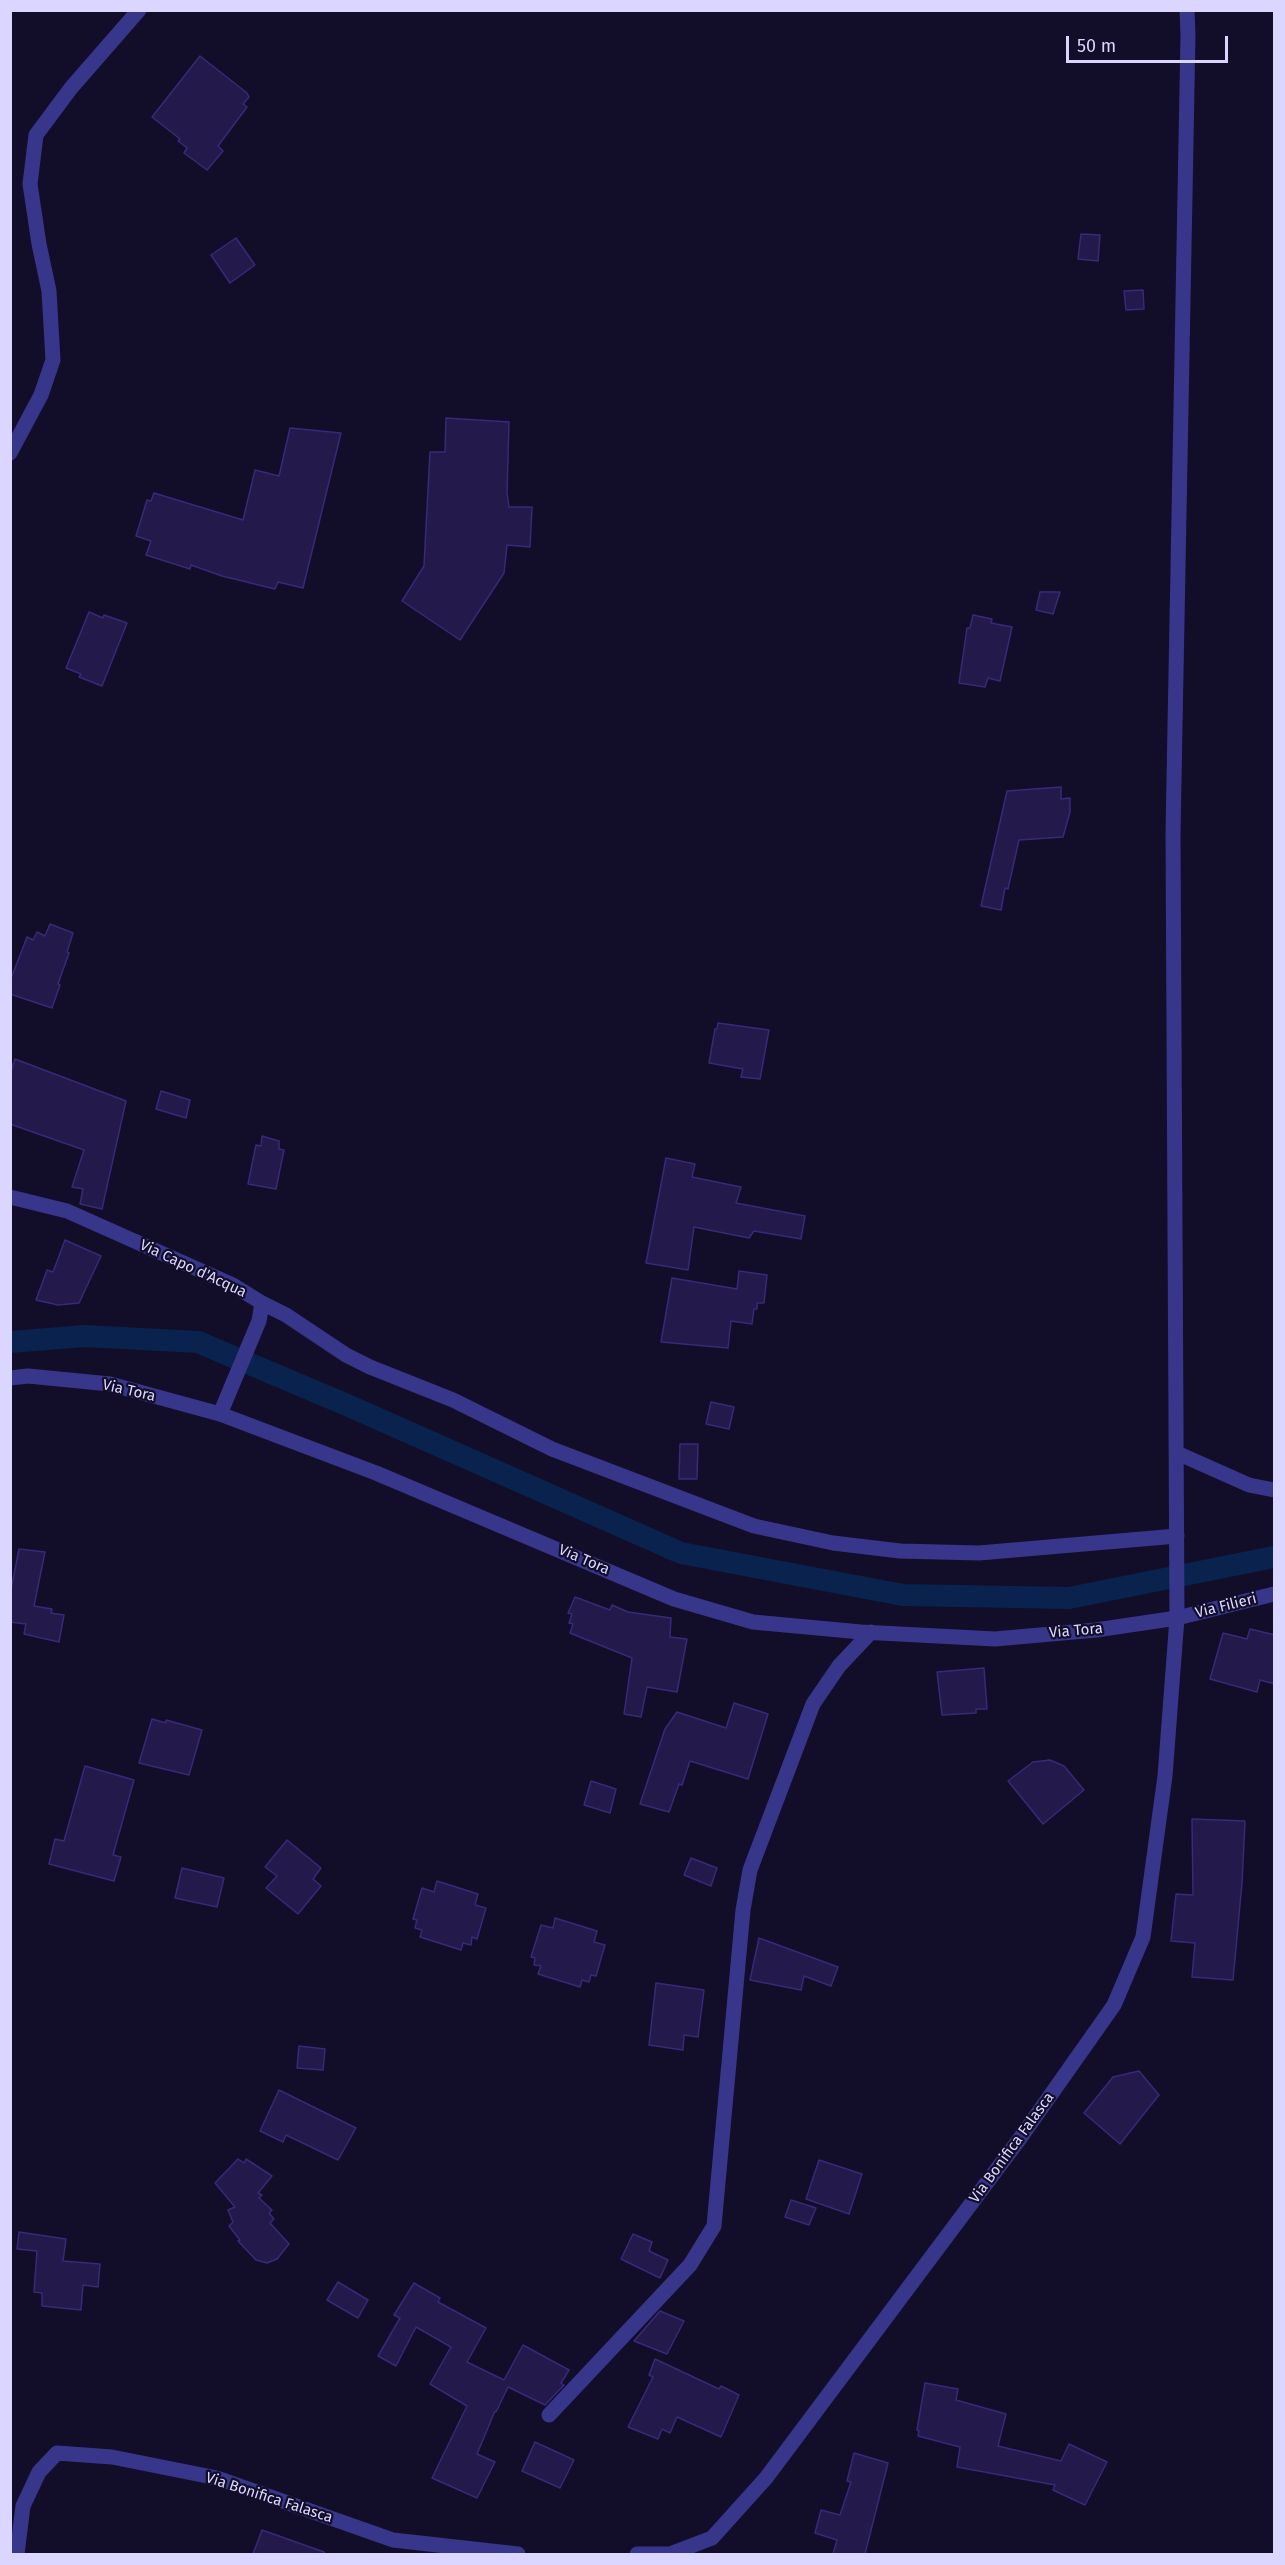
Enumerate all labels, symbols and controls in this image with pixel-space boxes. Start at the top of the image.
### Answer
scale bar [1069,24,1231,62]
text: 50 m [1077,35,1116,57]
street label: Via Capo d'Acqua [137,1236,249,1302]
street label: Via Tora [101,1376,157,1406]
street label: Via Tora [556,1541,612,1579]
street label: Via Filieri [1193,1590,1259,1622]
street label: Via Tora [1048,1620,1104,1642]
street label: Via Bonifica Falasca [966,2089,1058,2207]
street label: Via Bonifica Falasca [203,2469,335,2527]

